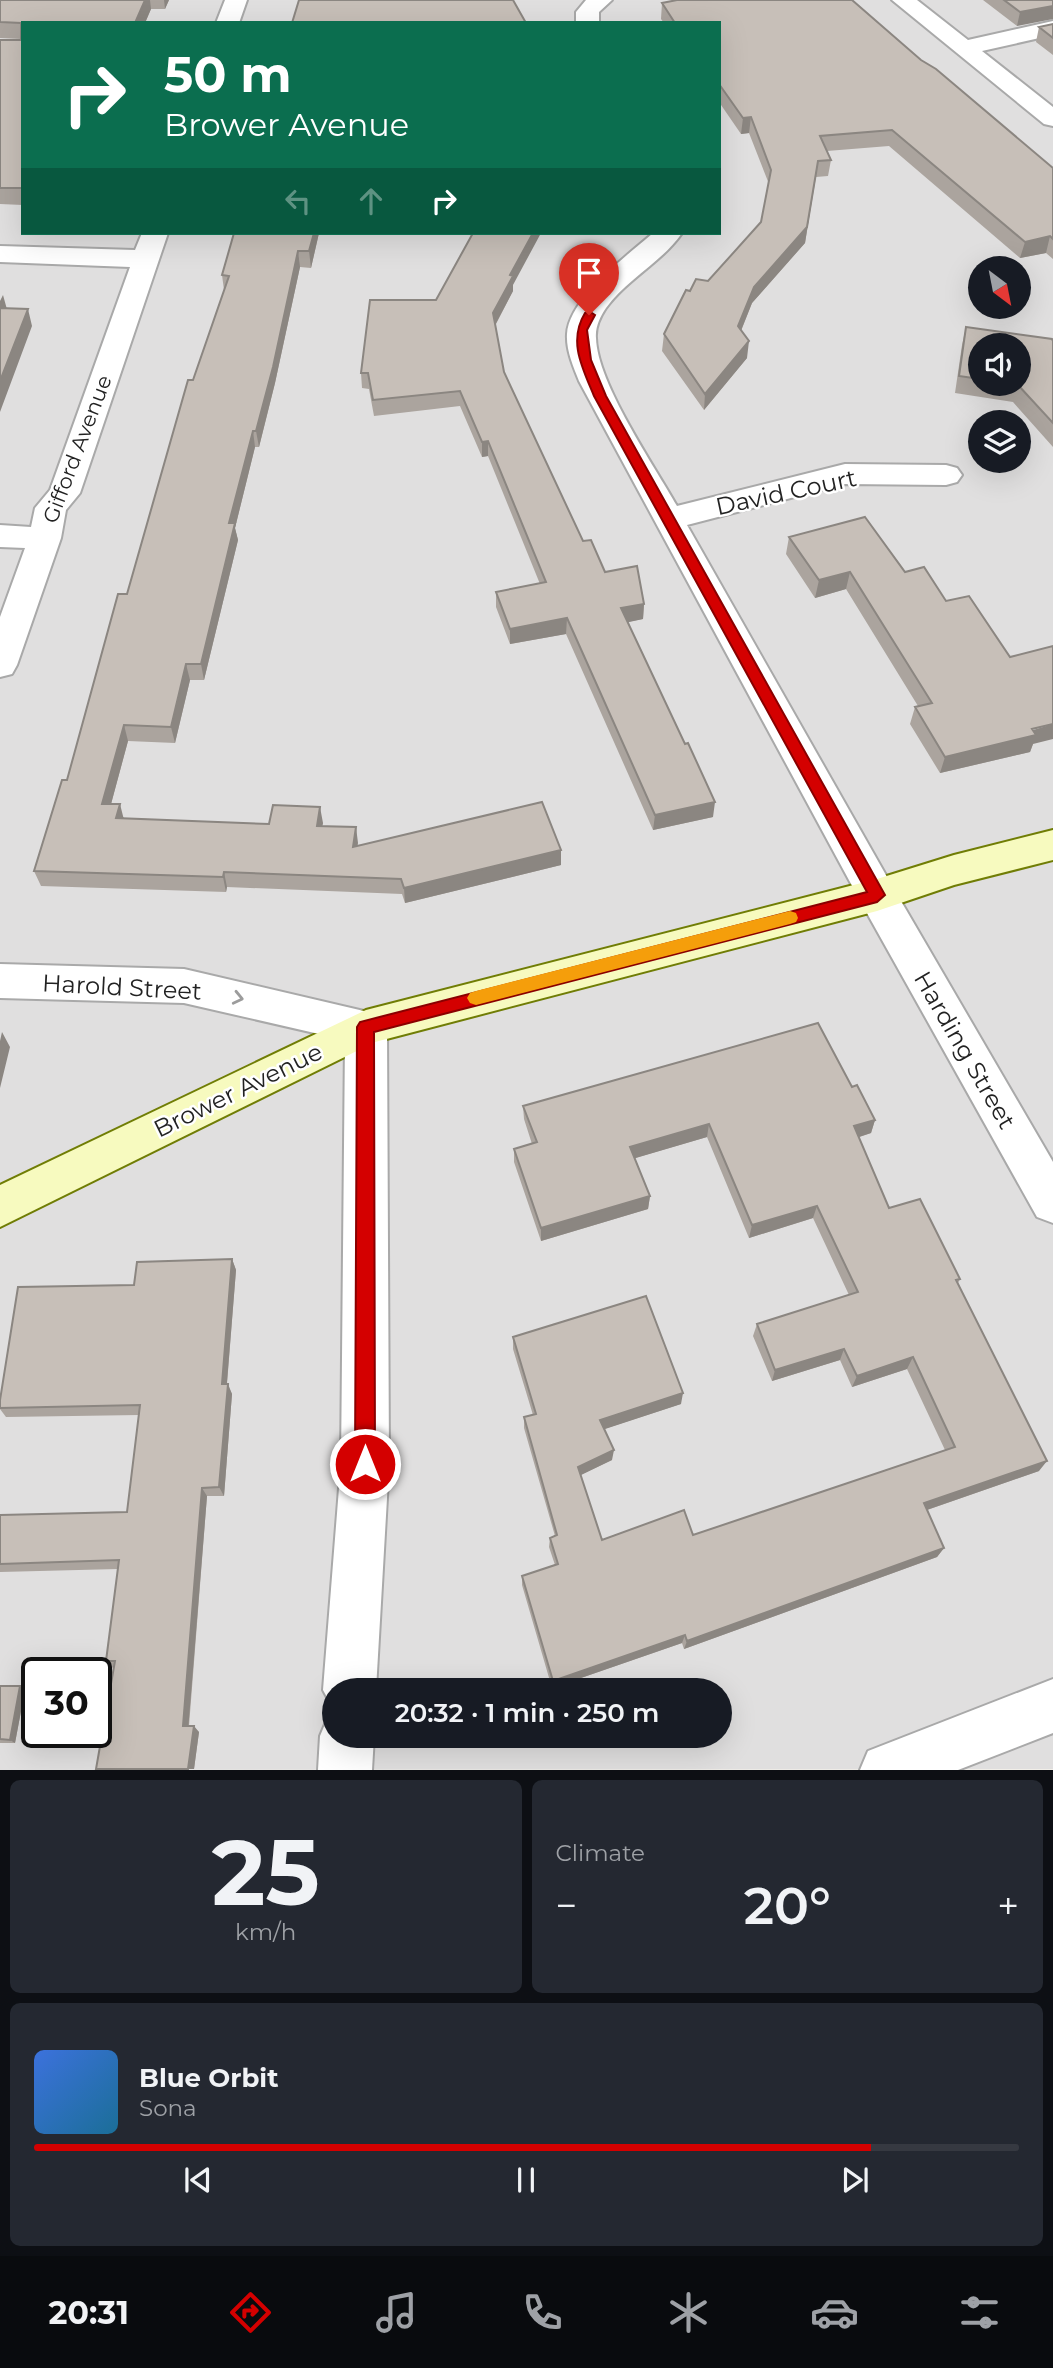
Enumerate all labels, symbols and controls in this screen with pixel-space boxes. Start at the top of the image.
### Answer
text: 50 m [164,45,292,104]
icon: right [49,49,140,140]
text: Brower Avenue [164,105,409,144]
icon: left [279,182,317,220]
icon: ahead [352,182,390,220]
icon: right [425,182,463,220]
pin [559,243,619,315]
icon: arrive [570,254,608,292]
north arrow [968,256,1031,318]
map controls [968,256,1031,473]
button: sound [968,333,1031,396]
street label: Gifford Avenue [37,372,117,526]
button: layers [968,410,1031,473]
street label: David Court [713,463,859,521]
street label: Harding Street [908,966,1022,1134]
street label: Harold Street [42,968,203,1006]
one-way arrow [232,990,244,1004]
street label: Brower Avenue [149,1037,327,1143]
position arrow [328,1427,402,1501]
speed limit sign: 30 [21,1657,112,1748]
text: 20:32 · 1 min · 250 m [395,1697,659,1729]
text: 25 [212,1817,320,1928]
text: Climate [556,1839,645,1867]
text: 20° [744,1874,831,1937]
text: − [556,1882,577,1929]
text: + [997,1882,1019,1929]
text: km/h [235,1918,296,1946]
text: Blue Orbit [139,2062,278,2094]
text: Sona [139,2094,197,2122]
icon: previous [179,2161,217,2199]
icon: pause [507,2161,545,2199]
icon: next [836,2161,874,2199]
icon: directions [226,2288,275,2337]
icon: music [372,2288,421,2337]
icon: phone [518,2288,567,2337]
icon: climate [664,2288,713,2337]
icon: car [810,2288,859,2337]
icon: filters [955,2288,1004,2337]
text: 20:31 [48,2293,129,2332]

